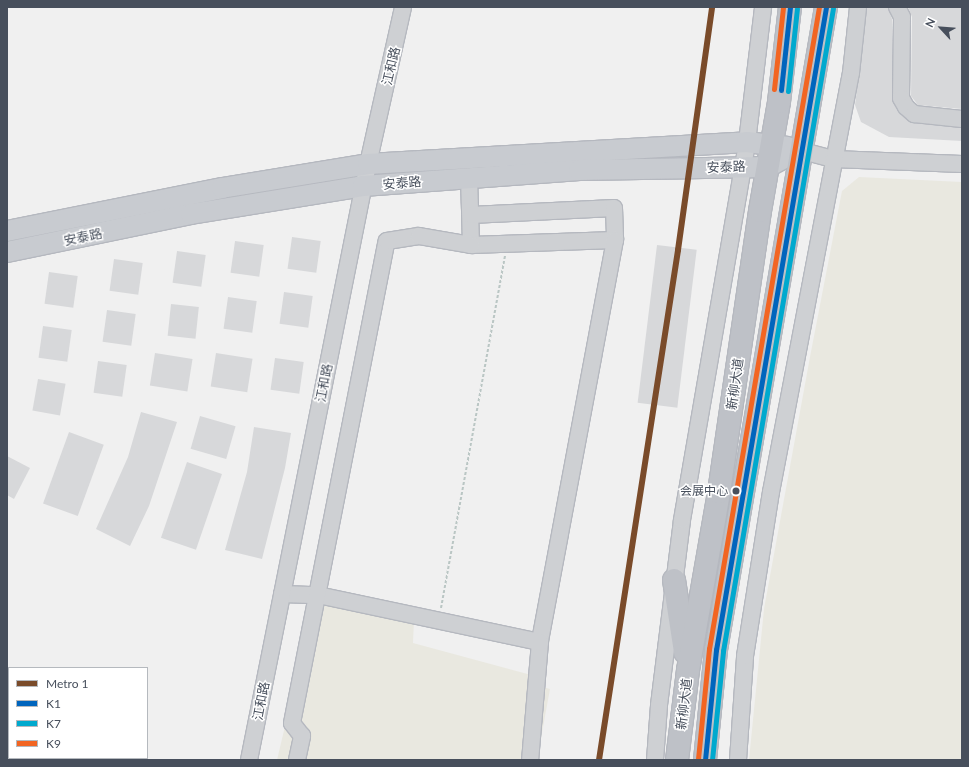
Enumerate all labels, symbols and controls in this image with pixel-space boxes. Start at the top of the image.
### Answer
north arrow [921,8,961,48]
text: N [922,16,937,29]
street label: 江和路 [379,45,403,87]
street label: 安泰路 [706,159,746,175]
street label: 安泰路 [382,174,422,192]
street label: 安泰路 [62,225,104,249]
street label: 新柳大道 [724,357,746,411]
street label: 江和路 [313,362,335,404]
place label: 会展中心 [680,484,728,498]
marker: 会展中心 [731,486,741,496]
legend [8,667,148,759]
text: Metro 1 [46,676,89,691]
street label: 新柳大道 [673,677,695,731]
street label: 江和路 [250,680,272,722]
text: K1 [46,696,61,711]
text: K7 [46,716,61,731]
text: K9 [46,736,61,751]

